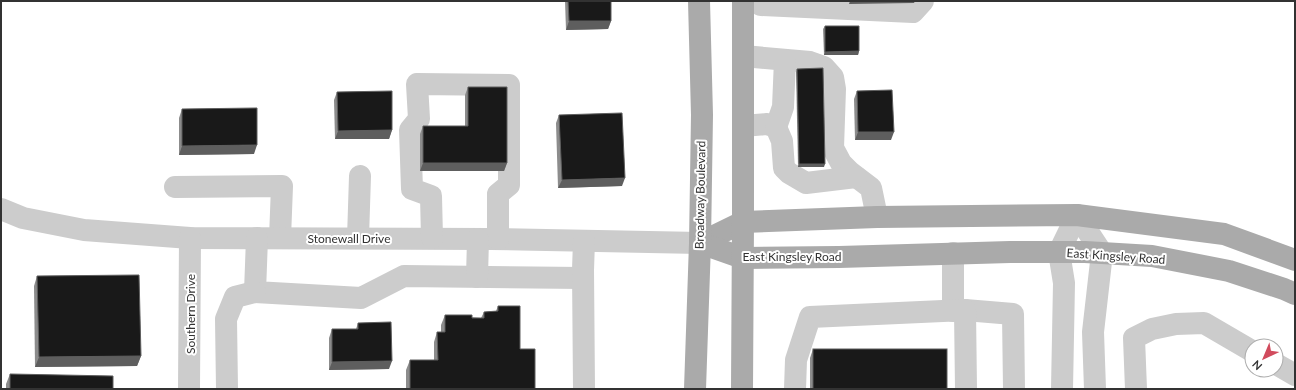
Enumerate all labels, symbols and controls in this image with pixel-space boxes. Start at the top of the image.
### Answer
street label: Broadway Boulevard [692,141,708,249]
street label: Stonewall Drive [308,231,390,246]
street label: East Kingsley Road [1066,245,1166,267]
street label: East Kingsley Road [743,249,841,264]
street label: Southern Drive [183,274,198,354]
north arrow [1244,338,1284,378]
text: N [1249,358,1264,373]

